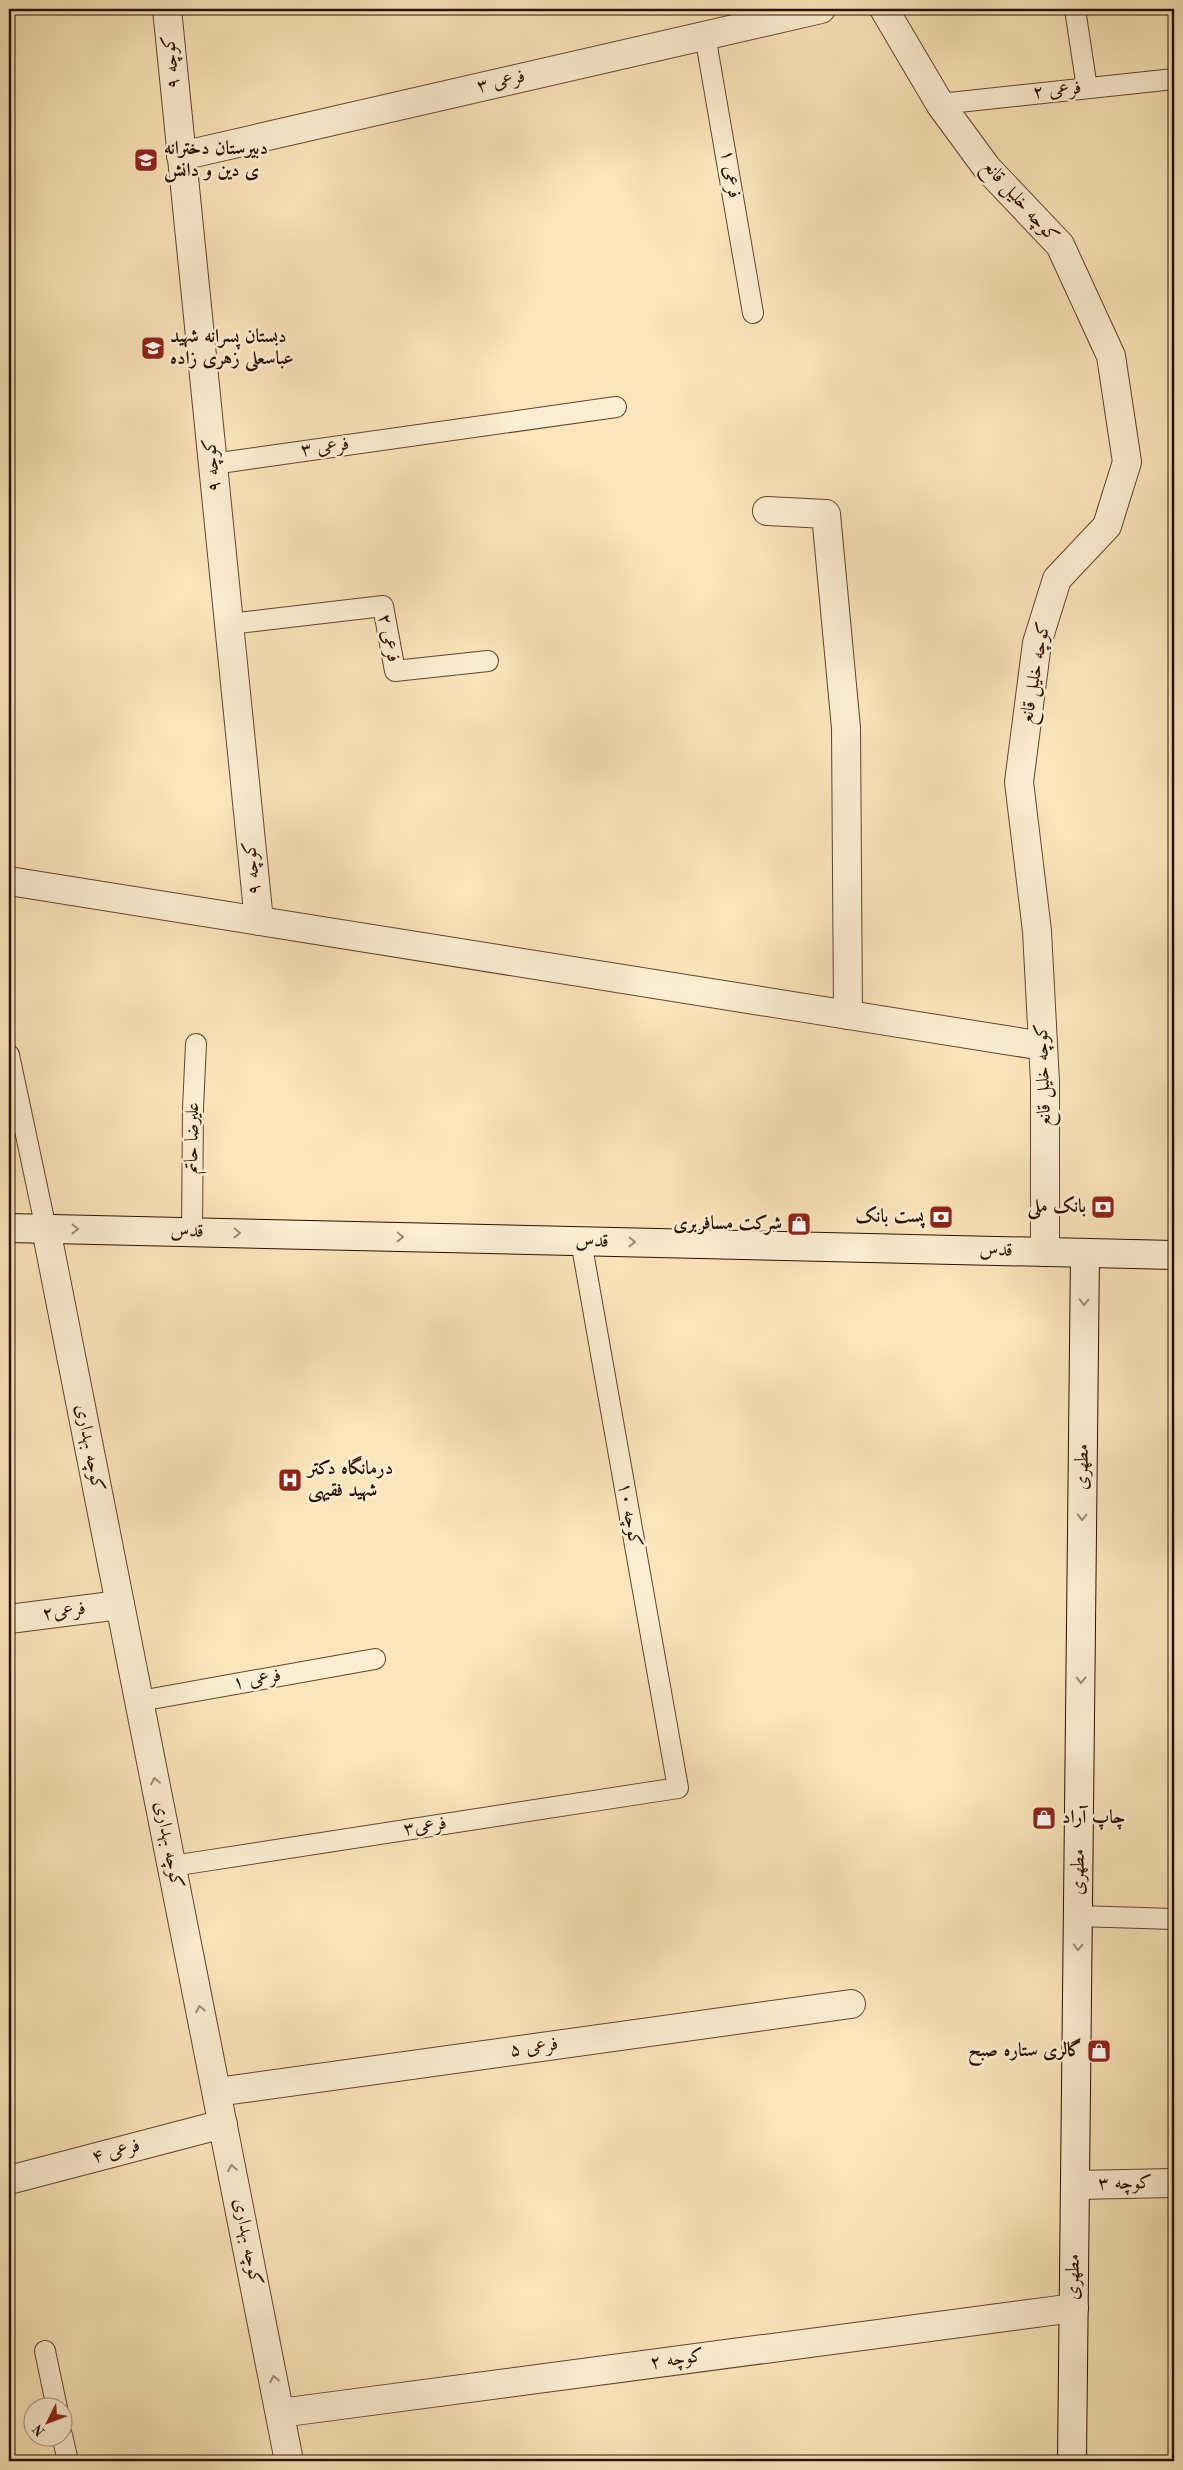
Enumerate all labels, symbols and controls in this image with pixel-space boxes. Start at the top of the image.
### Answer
street label: کوچه ۹ [159,34,186,90]
street label: فرعی ۳ [475,67,527,98]
street label: فرعی ۲ [1032,79,1082,104]
place label: دبیرستان دخترانه ی دین و دانش [164,139,268,183]
school or university icon: دبیرستان دخترانه ی دین و دانش [133,147,159,173]
street label: فرعی ۱ [716,148,743,200]
street label: کوچه خلیل قانع [974,157,1062,251]
place label: دبستان پسرانه شهید عباسعلی زهری زاده [170,327,294,373]
school or university icon: دبستان پسرانه شهید عباسعلی زهری زاده [140,335,166,361]
street label: فرعی ۳ [299,435,351,462]
street label: کوچه ۹ [200,437,227,493]
street label: فرعی ۲ [373,612,402,664]
street label: کوچه خلیل قانع [1017,620,1060,727]
street label: کوچه ۹ [240,840,267,896]
street label: کوچه خلیل قانع [1032,1023,1061,1127]
street label: علیرضا حاتم [183,1102,208,1174]
bank icon: بانک ملی [1090,1194,1116,1220]
place label: بانک ملی [1027,1195,1086,1221]
bank icon: پست بانک [928,1204,954,1230]
place label: پست بانک [855,1205,926,1229]
shop icon: شرکت مسافربری [786,1211,812,1237]
place label: شرکت مسافربری [673,1214,782,1235]
street label: قدس [170,1222,204,1242]
one-way arrow [72,1224,79,1234]
one-way arrow [234,1228,242,1238]
one-way arrow [396,1232,404,1242]
street label: قدس [575,1232,609,1252]
one-way arrow [629,1237,637,1248]
street label: قدس [979,1241,1013,1261]
one-way arrow [1079,1298,1089,1306]
street label: کوچه بهداری [69,1403,108,1494]
street label: مطهری [1073,1444,1094,1490]
place label: درمانگاه دکتر شهید فقیهی [306,1455,393,1503]
hospital icon: درمانگاه دکتر شهید فقیهی [277,1467,303,1493]
street label: کوچه ۱۰ [612,1481,645,1549]
one-way arrow [1077,1514,1087,1521]
street label: فرعی۲ [41,1600,87,1625]
street label: فرعی ۱ [231,1666,283,1695]
one-way arrow [1075,1676,1086,1684]
one-way arrow [151,1776,161,1785]
street label: کوچه بهداری [148,1800,187,1891]
shop icon: چاپ آراد [1031,1805,1057,1831]
place label: چاپ آراد [1062,1805,1125,1830]
street label: فرعی۳ [402,1814,448,1841]
street label: مطهری [1069,1849,1090,1895]
one-way arrow [1073,1944,1083,1951]
one-way arrow [195,2004,206,2013]
street label: فرعی ۵ [508,2035,560,2062]
place label: گالری ستاره صبح [968,2038,1082,2067]
shop icon: گالری ستاره صبح [1086,2038,1112,2064]
street label: فرعی ۴ [90,2136,142,2168]
one-way arrow [227,2164,238,2172]
street label: کوچه ۳ [1098,2173,1152,2196]
street label: کوچه بهداری [227,2197,266,2288]
street label: مطهری [1064,2254,1085,2300]
street label: کوچه ۲ [649,2346,705,2375]
one-way arrow [269,2375,279,2383]
north arrow [22,2398,72,2448]
text: N [30,2421,48,2439]

